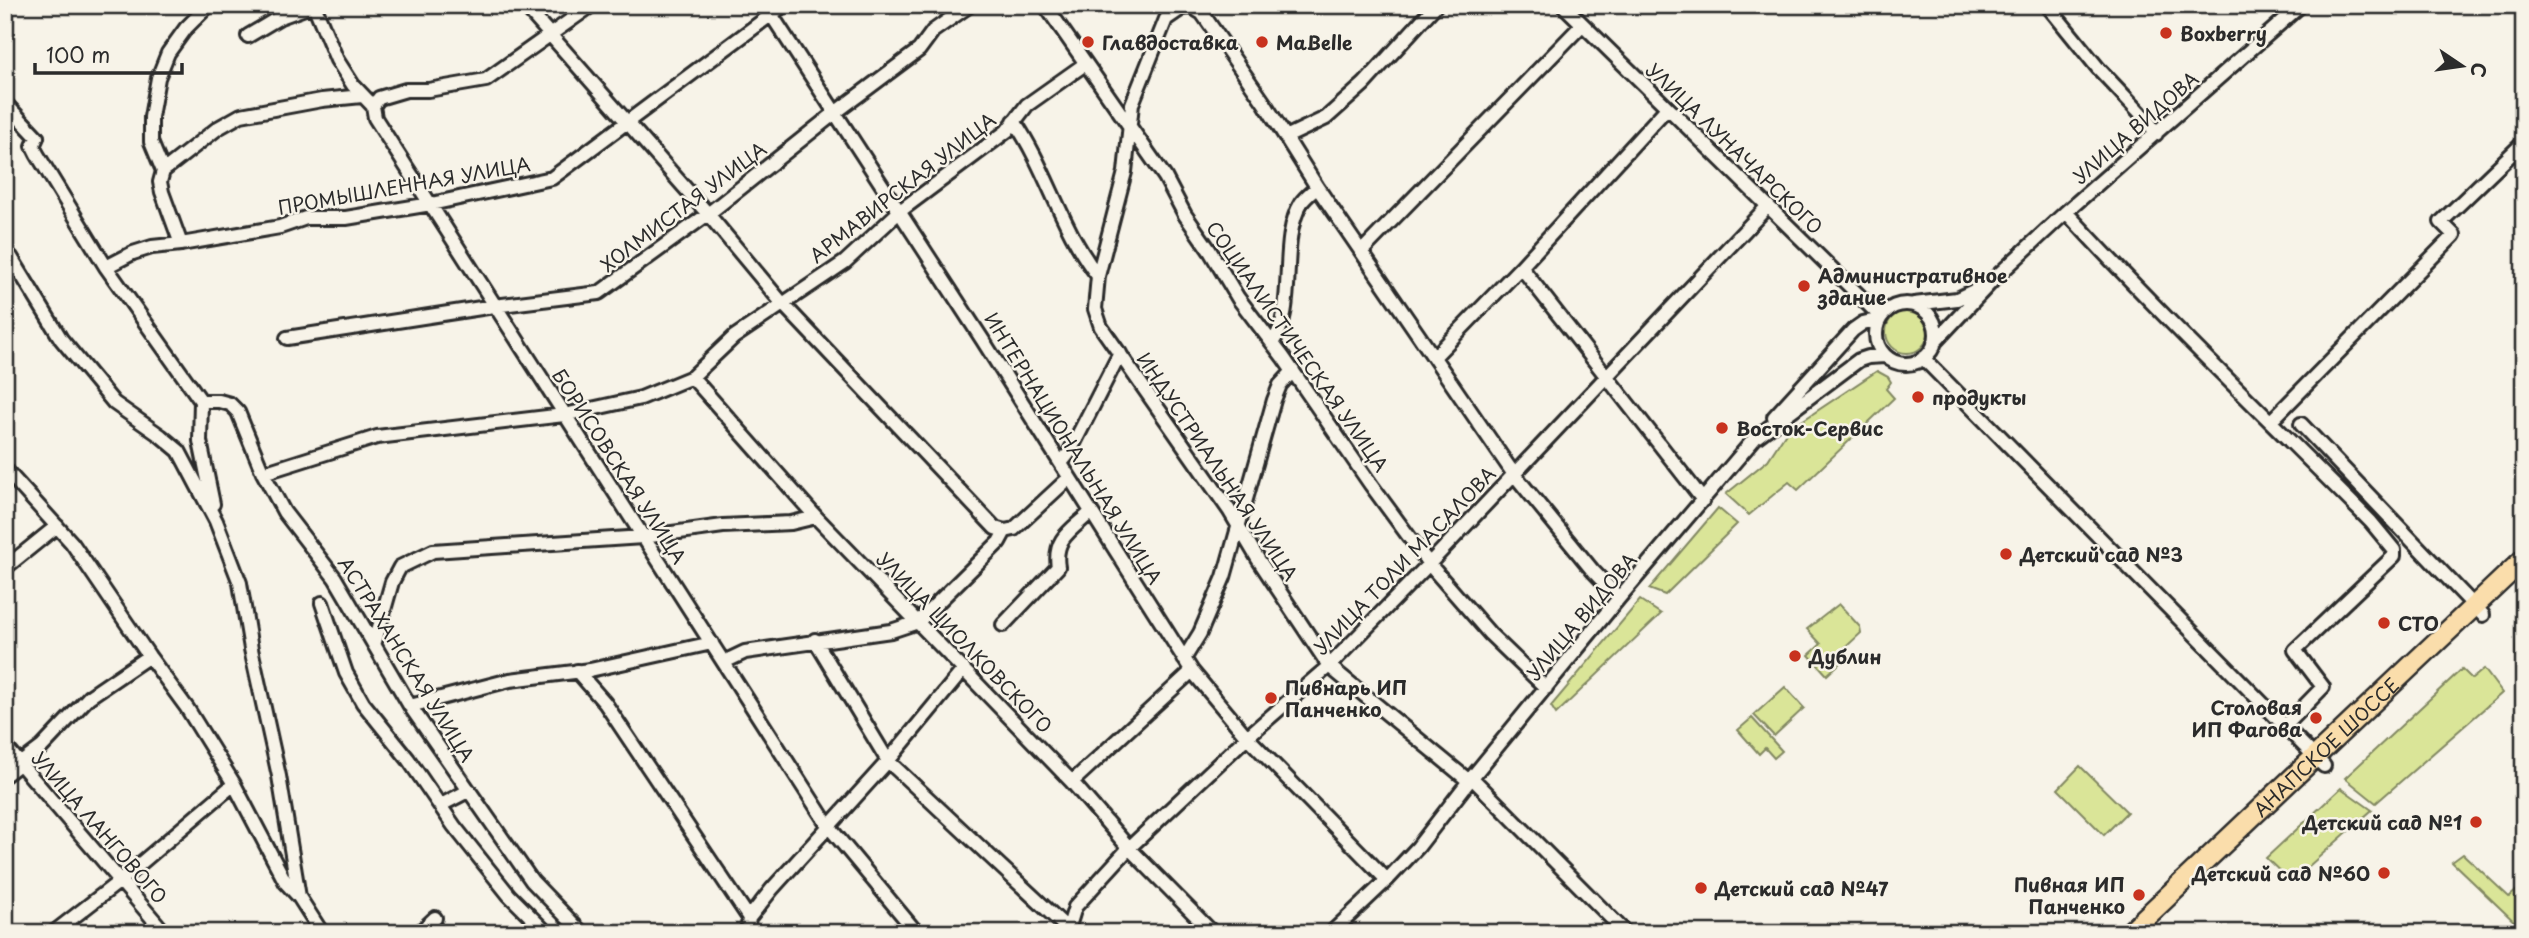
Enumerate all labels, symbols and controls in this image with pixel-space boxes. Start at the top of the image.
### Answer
place label: Boxberry [2180,19,2267,47]
marker: Boxberry [2158,25,2174,41]
place label: Главдоставка [1102,28,1239,56]
place label: MaBelle [1276,28,1352,56]
scale bar [35,32,182,76]
north arrow [2428,32,2498,102]
marker: Главдоставка [1080,34,1096,50]
marker: MaBelle [1254,34,1270,50]
text: 100 m [46,38,110,70]
street label: УЛИЦА ЛУНАЧАРСКОГО [1640,56,1830,240]
text: С [2464,60,2495,80]
street label: УЛИЦА ВИДОВА [2066,64,2204,190]
street label: АРМАВИРСКАЯ УЛИЦА [803,105,1001,269]
street label: ХОЛМИСТАЯ УЛИЦА [594,134,772,278]
street label: ПРОМЫШЛЕННАЯ УЛИЦА [276,149,532,221]
street label: СОЦИАЛИСТИЧЕСКАЯ УЛИЦА [1200,215,1396,477]
place label: Административное здание [1817,261,2008,311]
marker: Административное здание [1796,278,1812,294]
street label: ИНТЕРНАЦИОНАЛЬНАЯ УЛИЦА [978,307,1170,589]
street label: ИНДУСТРИАЛЬНАЯ УЛИЦА [1131,346,1305,586]
street label: БОРИСОВСКАЯ УЛИЦА [546,363,694,569]
place label: продукты [1932,383,2026,411]
marker: продукты [1910,389,1926,405]
place label: Восток-Сервис [1736,414,1883,442]
marker: Восток-Сервис [1714,420,1730,436]
street label: УЛИЦА ТОЛИ МАСАЛОВА [1307,460,1502,660]
place label: Детский сад №3 [2019,540,2183,568]
street label: УЛИЦА ЦИОЛКОВСКОГО [871,545,1059,739]
street label: УЛИЦА ВИДОВА [1519,546,1643,686]
marker: Детский сад №3 [1998,546,2014,562]
street label: АСТРАХАНСКАЯ УЛИЦА [332,551,482,767]
place label: СТО [2398,609,2439,637]
marker: СТО [2376,615,2392,631]
place label: Дублин [1808,642,1881,670]
marker: Дублин [1787,648,1803,664]
street label: АНАПСКОЕ ШОССЕ [2247,671,2405,823]
place label: Пивнарь ИП Панченко [1285,673,1407,723]
marker: Пивнарь ИП Панченко [1263,690,1279,706]
place label: Столовая ИП Фагова [2192,693,2302,743]
marker: Столовая ИП Фагова [2308,710,2324,726]
street label: УЛИЦА ЛАНГОВОГО [26,745,174,909]
place label: Детский сад №1 [2301,808,2462,836]
marker: Детский сад №1 [2468,814,2484,830]
place label: Детский сад №60 [2191,859,2370,887]
marker: Детский сад №60 [2376,865,2392,881]
place label: Пивная ИП Панченко [2014,870,2125,920]
place label: Детский сад №47 [1714,874,1888,902]
marker: Детский сад №47 [1693,880,1709,896]
marker: Пивная ИП Панченко [2131,887,2147,903]

